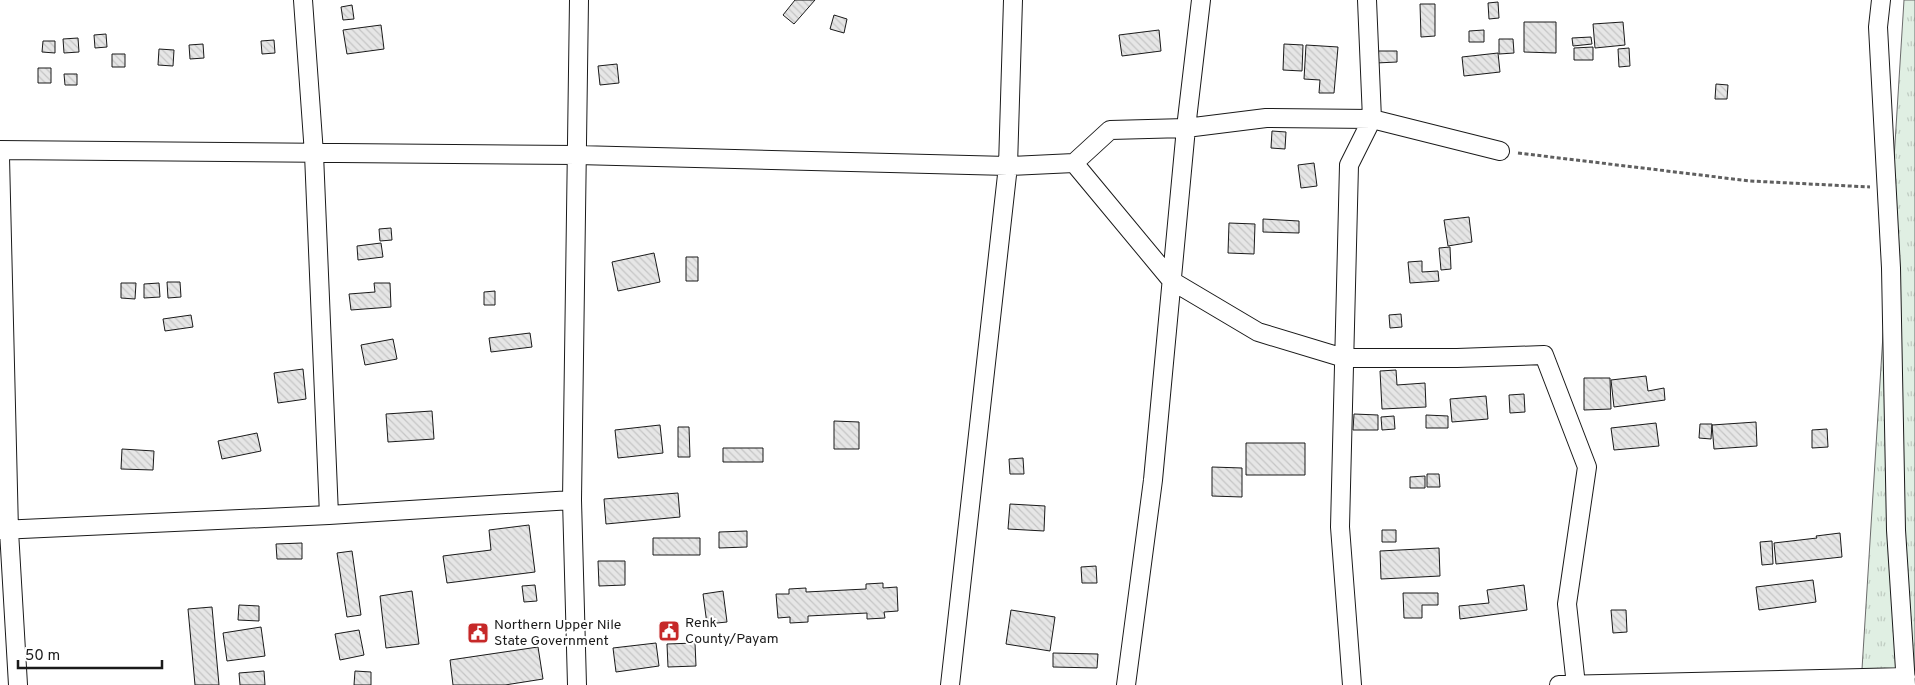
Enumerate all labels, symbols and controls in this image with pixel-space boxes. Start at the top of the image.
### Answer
place label: Renk County/Payam [685,615,779,648]
place label: Northern Upper Nile State Government [494,617,621,650]
public building icon: Renk County/Payam [657,619,681,643]
public building icon: Northern Upper Nile State Government [466,621,490,645]
scale bar [18,638,161,670]
text: 50 m [25,647,60,666]

